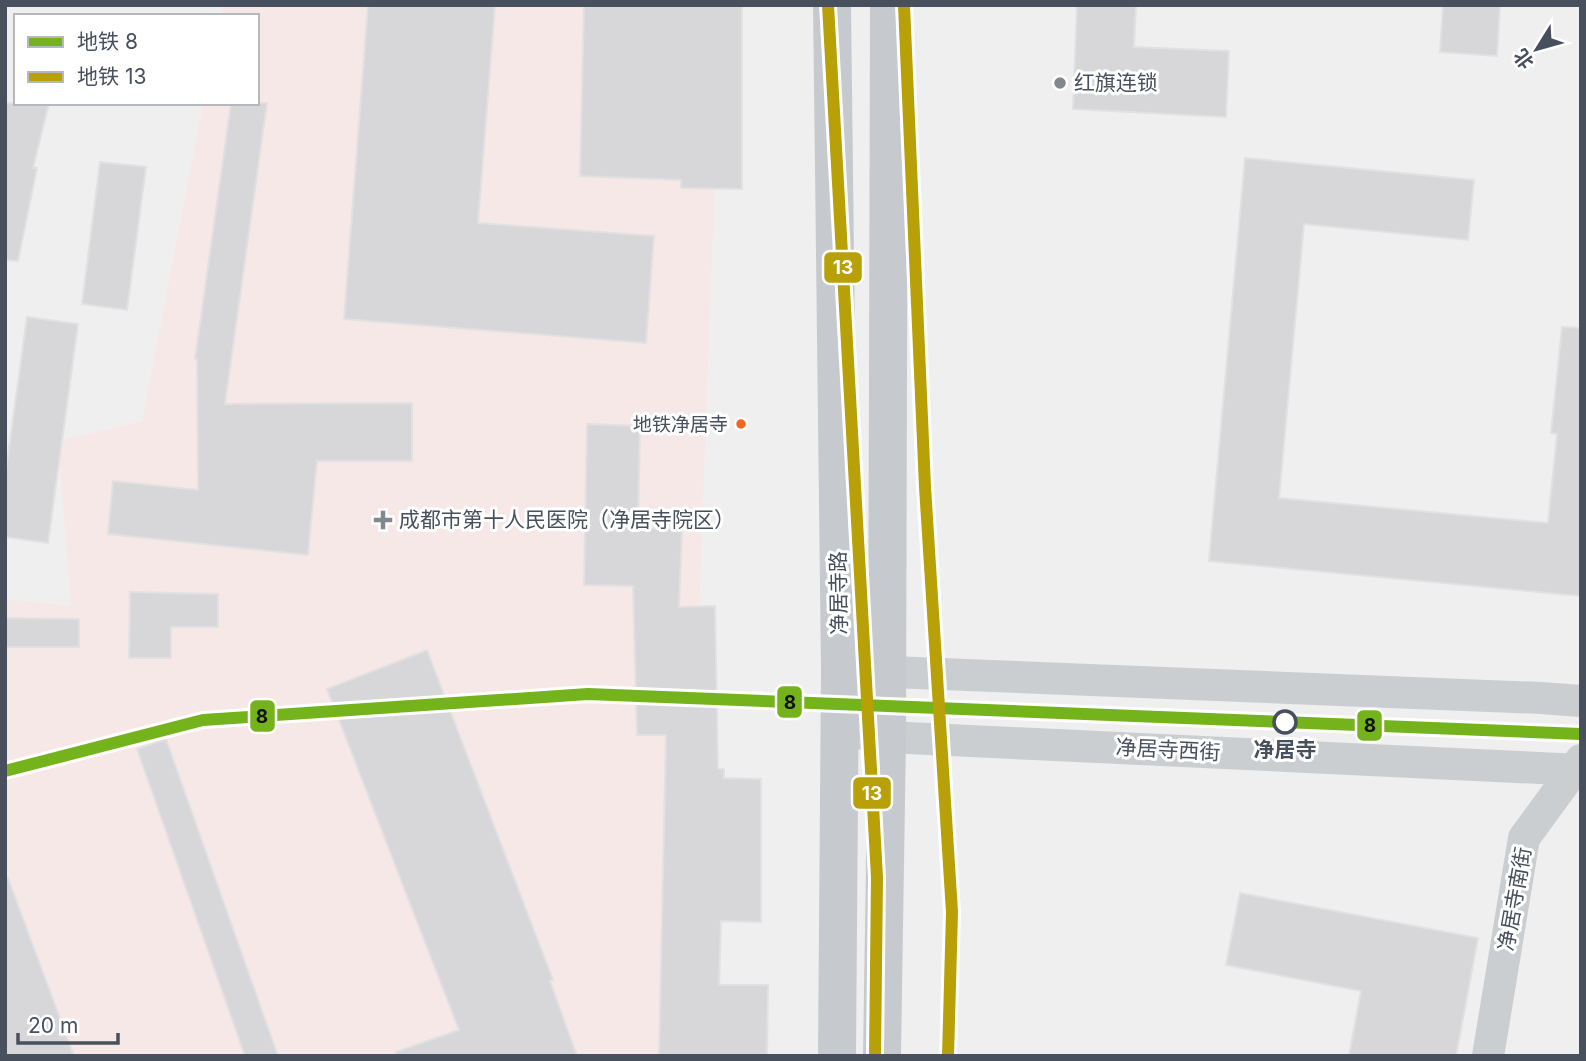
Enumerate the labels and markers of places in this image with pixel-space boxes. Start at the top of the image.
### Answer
place label: 红旗连锁 [1074,70,1158,95]
marker: 红旗连锁 [1052,75,1068,91]
place label: 地铁净居寺 [633,413,728,436]
marker: 地铁净居寺 [734,417,748,431]
place label: 成都市第十人民医院（净居寺院区） [399,507,735,532]
marker: 成都市第十人民医院（净居寺院区） [373,510,393,530]
marker: 净居寺 [1273,710,1297,734]
place label: 净居寺 [1254,737,1317,762]

